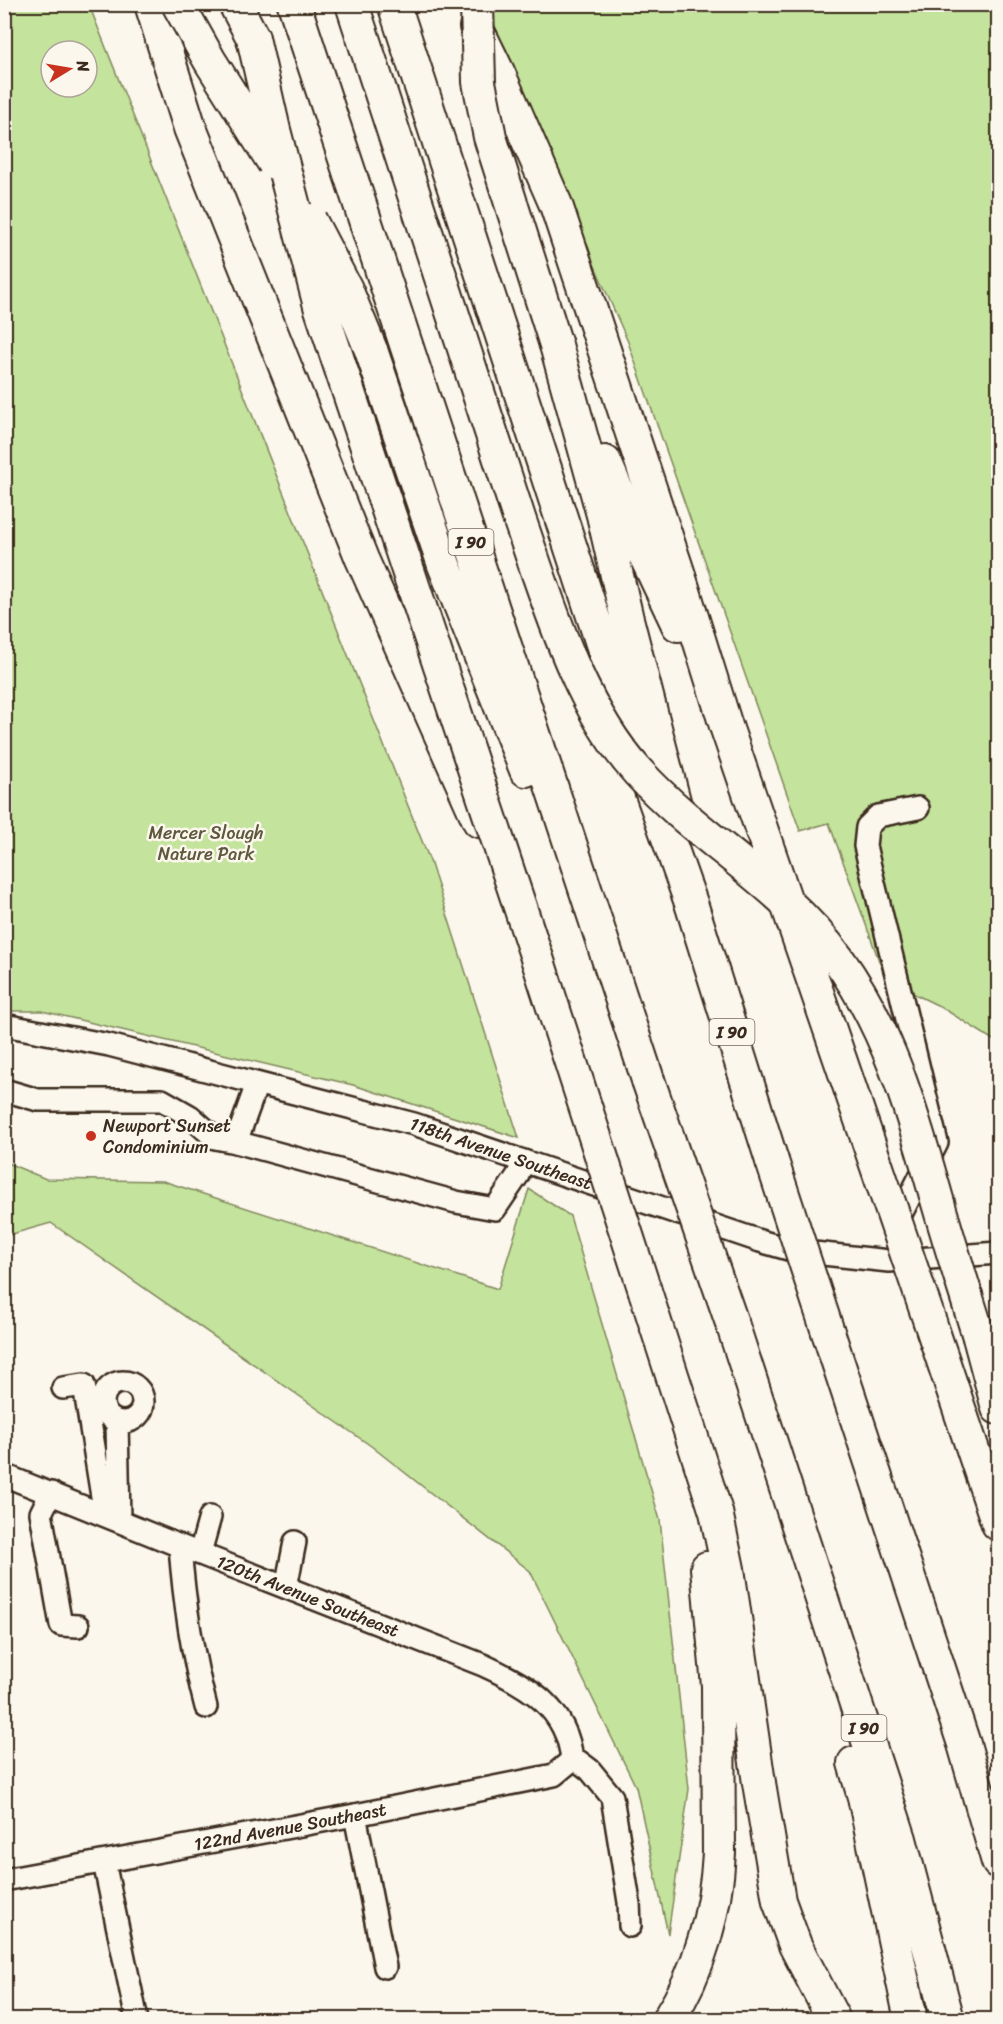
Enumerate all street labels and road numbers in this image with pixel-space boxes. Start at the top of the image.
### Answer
road number: I 90 [448,529,494,555]
road number: I 90 [710,1019,754,1045]
street label: 118th Avenue Southeast [406,1108,597,1199]
street label: 120th Avenue Southeast [212,1546,404,1647]
road number: I 90 [842,1715,886,1741]
street label: 122nd Avenue Southeast [191,1793,389,1861]

